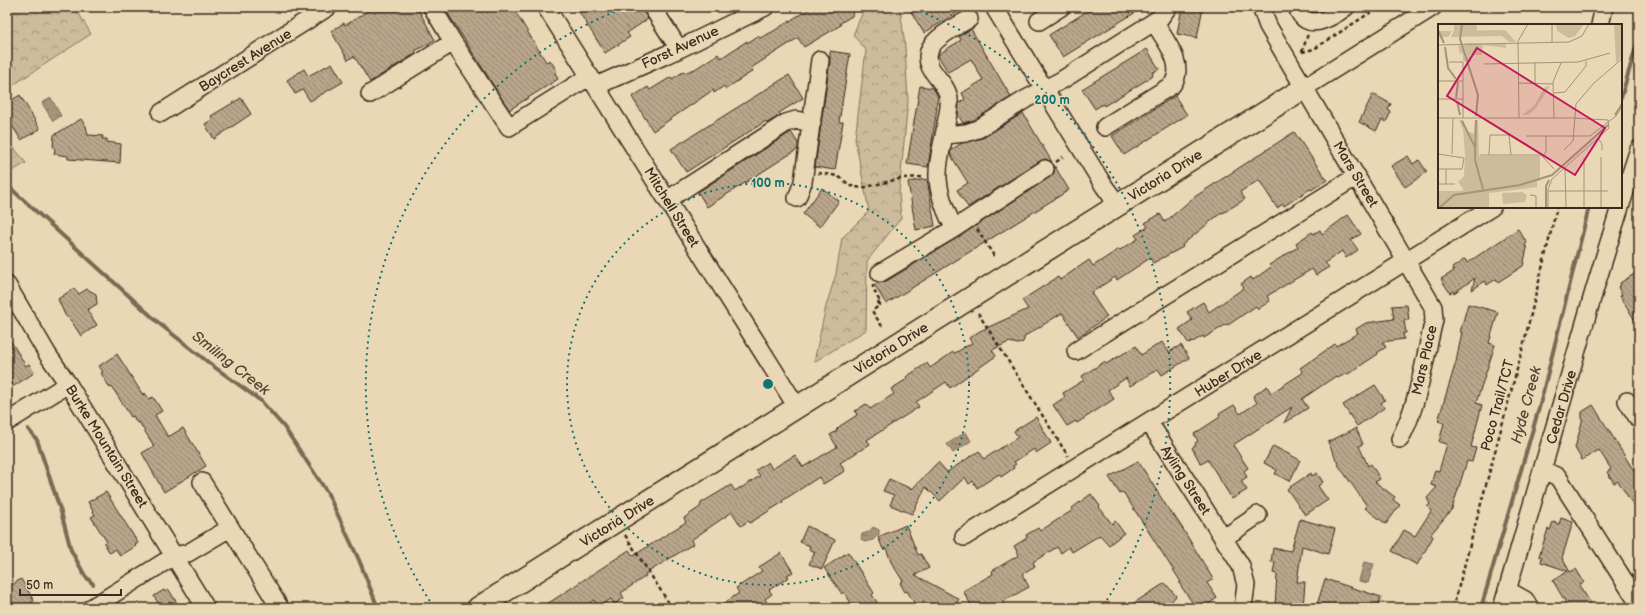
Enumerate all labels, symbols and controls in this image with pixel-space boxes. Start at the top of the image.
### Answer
street label: Forst Avenue [639,22,721,73]
inset map [1438,24,1622,208]
street label: Baycrest Avenue [196,25,295,96]
text: 200 m [1034,93,1070,108]
street label: Mars Street [1329,138,1382,211]
street label: Victoria Drive [1125,146,1205,205]
street label: Mitchell Street [640,164,703,251]
text: 100 m [751,176,785,191]
street label: Victoria Drive [851,319,931,378]
street label: Mars Place [1408,323,1441,397]
water label: Smiling Creek [188,327,274,400]
street label: Huber Drive [1192,346,1265,401]
street label: Poco Trail/TCT [1477,357,1518,453]
water label: Hyde Creek [1507,364,1546,446]
street label: Cedar Drive [1543,368,1580,446]
centre of rings [761,377,775,391]
street label: Burke Mountain Street [62,382,152,511]
street label: Ayling Street [1157,443,1215,519]
street label: Victoria Drive [577,492,657,551]
scale bar [20,571,121,597]
text: 50 m [26,578,53,593]

